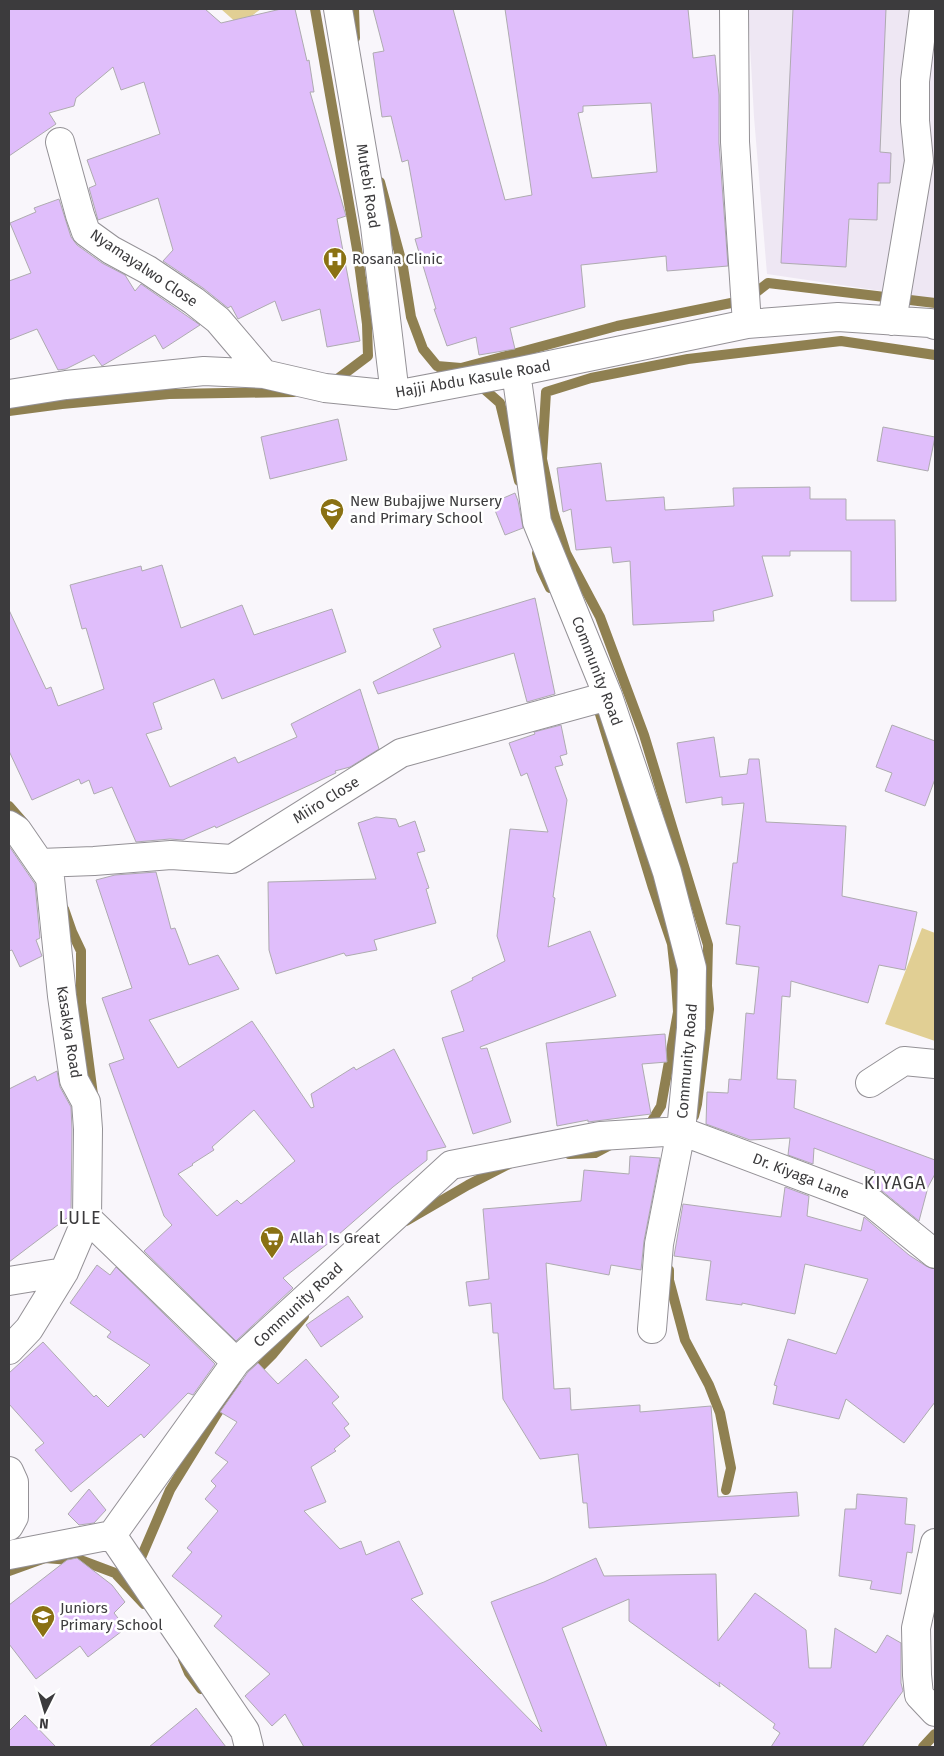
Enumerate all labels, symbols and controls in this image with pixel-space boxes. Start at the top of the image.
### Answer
street label: Mutebi Road [352,142,384,230]
street label: Nyamayalwo Close [87,225,201,311]
hospital icon: Rosana Clinic [322,246,348,280]
place label: Rosana Clinic [352,250,443,268]
street label: Hajji Abdu Kasule Road [394,356,552,402]
place label: New Bubajjwe Nursery and Primary School [350,492,503,527]
school or university icon: New Bubajjwe Nursery and Primary School [319,497,345,531]
street label: Community Road [568,614,626,728]
street label: Miiro Close [290,773,362,827]
street label: Kasakya Road [53,985,85,1079]
street label: Community Road [673,1003,701,1119]
street label: Dr. Kiyaga Lane [750,1149,852,1203]
district label: KIYAGA [864,1172,926,1194]
district label: LULE [58,1207,102,1229]
supermarket icon: Allah Is Great [259,1225,285,1259]
place label: Allah Is Great [290,1229,381,1247]
street label: Community Road [250,1259,346,1351]
place label: Juniors Primary School [60,1599,163,1634]
school or university icon: Juniors Primary School [30,1604,56,1638]
north arrow [20,1686,70,1736]
text: N [39,1715,49,1732]

